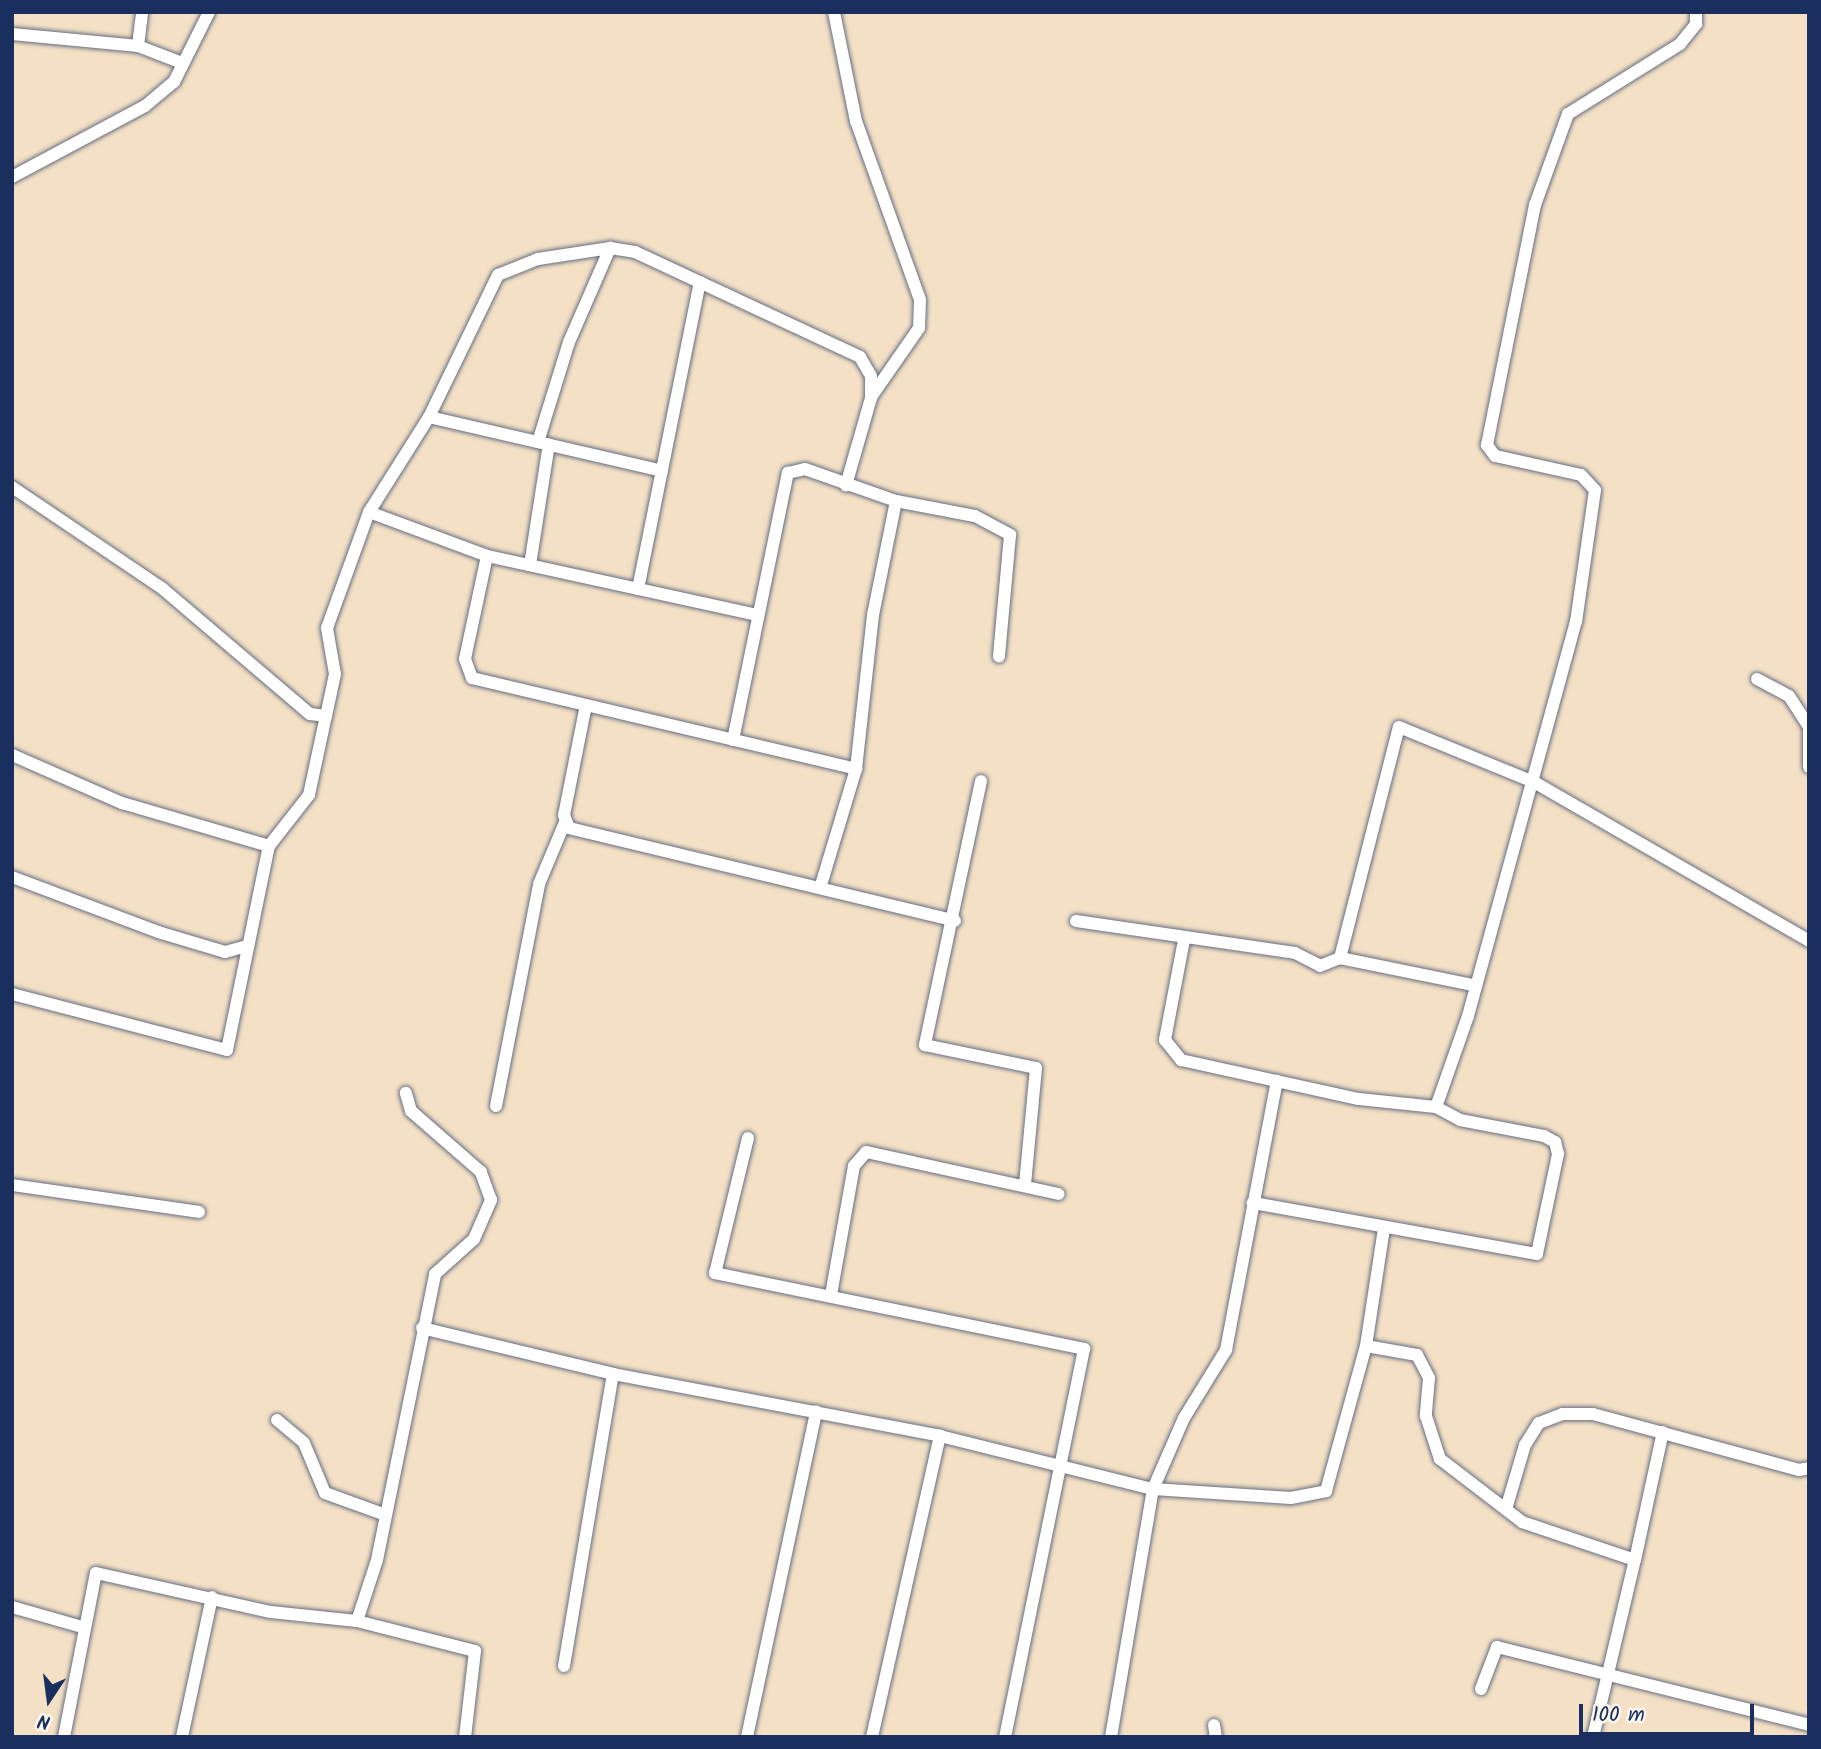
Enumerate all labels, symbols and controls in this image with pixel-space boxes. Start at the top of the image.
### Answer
north arrow [14,1665,84,1735]
scale bar [1583,1690,1758,1734]
text: 100 m [1592,1699,1645,1732]
text: N [35,1704,53,1736]

